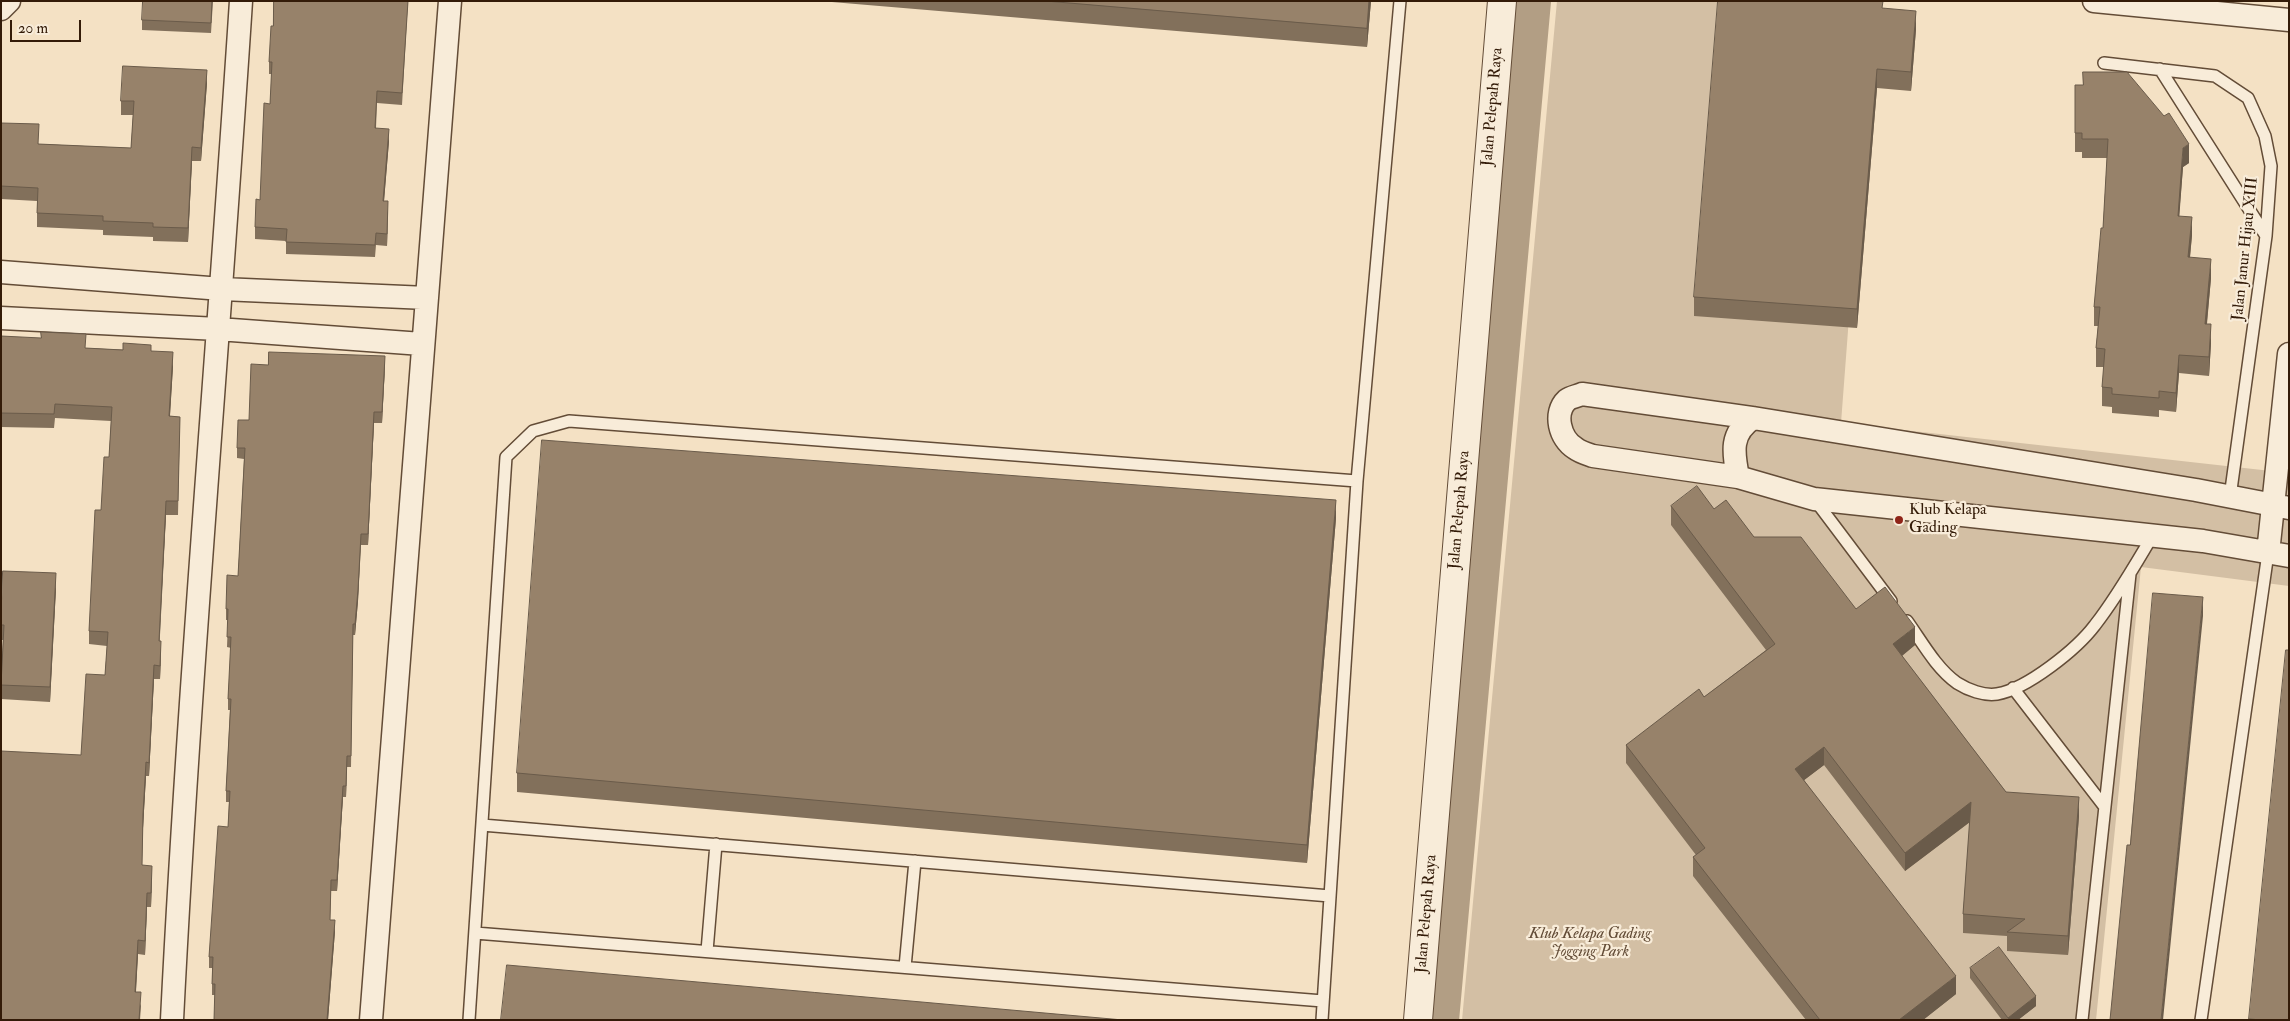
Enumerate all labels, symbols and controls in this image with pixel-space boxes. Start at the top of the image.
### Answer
scale bar [12,10,84,42]
text: 20 m [18,19,48,38]
street label: Jalan Pelepah Raya [1478,47,1508,167]
street label: Jalan Janur Hijau XIII [2229,176,2263,322]
street label: Jalan Pelepah Raya [1445,450,1475,570]
place label: Klub Kelapa Gading [1909,501,1987,539]
marker: Klub Kelapa Gading [1893,514,1905,526]
street label: Jalan Pelepah Raya [1412,854,1442,974]
park label: Klub Kelapa Gading Jogging Park [1529,925,1651,963]

